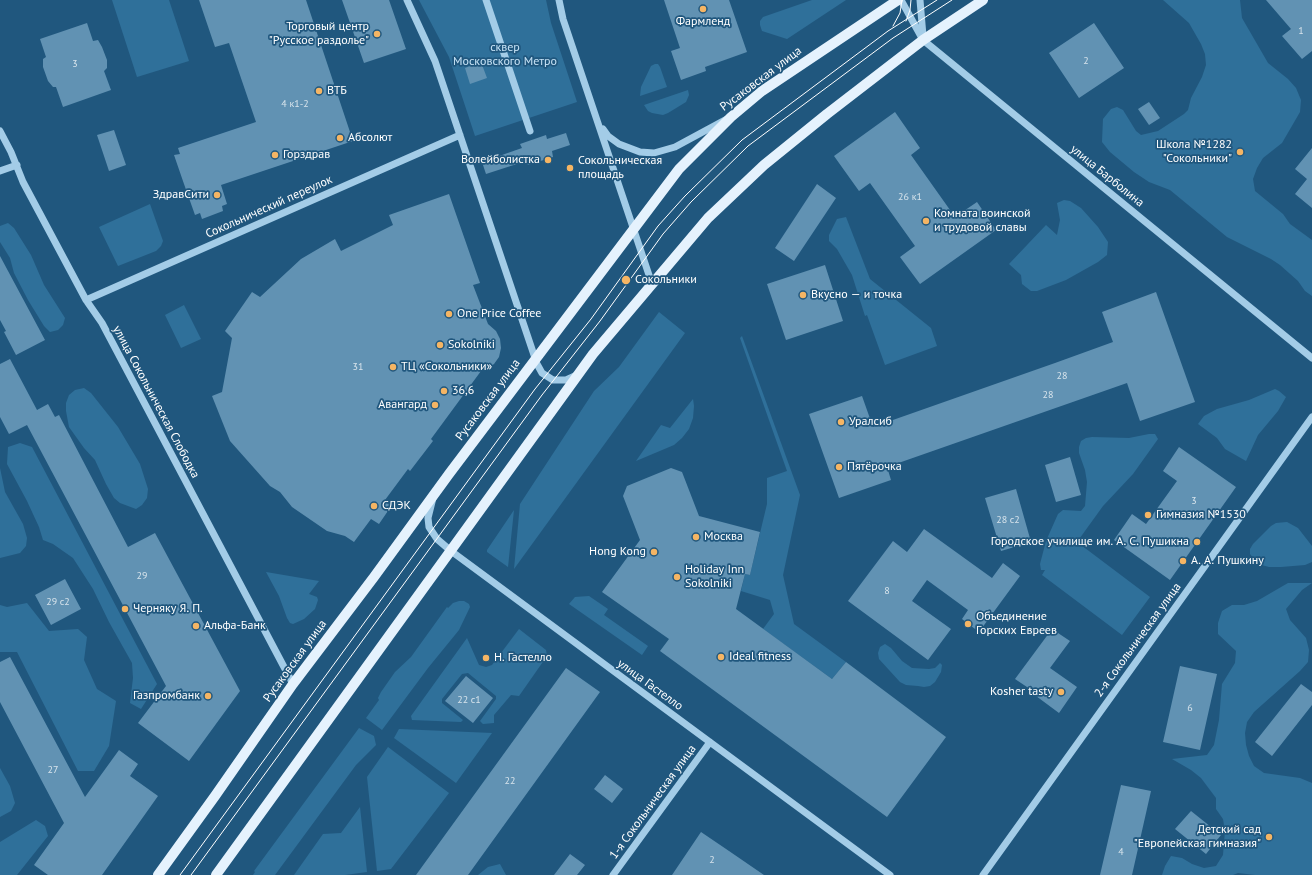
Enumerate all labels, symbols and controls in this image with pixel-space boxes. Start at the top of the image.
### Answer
marker: Фармленд [698,4,708,14]
place label: Фармленд [676,15,730,29]
place label: Торговый центр "Русское раздолье" [269,20,369,48]
house number: 1 [1298,25,1304,37]
marker: Торговый центр "Русское раздолье" [372,29,382,39]
park label: сквер Московского Метро [453,41,557,69]
street label: Русаковская улица [717,44,805,114]
house number: 2 [1083,55,1089,67]
house number: 3 [72,58,78,70]
place label: ВТБ [327,84,347,98]
marker: ВТБ [314,86,324,96]
house number: 4 к1-2 [281,98,309,110]
place label: Абсолют [348,131,392,145]
marker: Абсолют [335,133,345,143]
place label: Школа №1282 "Сокольники" [1156,138,1232,166]
street label: улица Барболина [1067,142,1147,210]
marker: Школа №1282 "Сокольники" [1235,147,1245,157]
place label: Горздрав [283,148,330,162]
marker: Горздрав [270,150,280,160]
place label: Волейболистка [461,153,540,167]
place label: Сокольническая площадь [578,154,662,182]
marker: Волейболистка [543,155,553,165]
marker: Сокольническая площадь [565,163,575,173]
street label: Сокольнический переулок [203,173,335,241]
place label: ЗдравСити [153,188,209,202]
marker: ЗдравСити [212,190,222,200]
house number: 26 к1 [898,191,922,203]
place label: Комната воинской и трудовой славы [934,207,1031,235]
marker: Комната воинской и трудовой славы [921,216,931,226]
place label: Сокольники [635,273,697,287]
marker: Сокольники [620,274,632,286]
place label: Вкусно — и точка [811,288,902,302]
marker: Вкусно — и точка [798,290,808,300]
place label: One Price Coffee [457,307,541,321]
marker: One Price Coffee [444,309,454,319]
street label: улица Сокольническая Слободка [110,323,202,481]
place label: Sokolniki [448,338,495,352]
marker: Sokolniki [435,340,445,350]
street label: Русаковская улица [453,356,523,444]
place label: ТЦ «Сокольники» [401,360,492,374]
house number: 31 [353,361,363,373]
marker: ТЦ «Сокольники» [388,362,398,372]
house number: 28 [1057,370,1067,382]
place label: 36,6 [452,384,474,398]
marker: 36,6 [439,386,449,396]
house number: 28 [1043,389,1053,401]
place label: Авангард [378,398,427,412]
marker: Авангард [430,400,440,410]
place label: Уралсиб [849,415,892,429]
marker: Уралсиб [836,417,846,427]
place label: Пятёрочка [847,460,902,474]
marker: Пятёрочка [834,462,844,472]
house number: 3 [1191,495,1197,507]
place label: СДЭК [382,499,411,513]
marker: СДЭК [369,501,379,511]
place label: Гимназия №1530 [1156,508,1246,522]
marker: Гимназия №1530 [1143,510,1153,520]
house number: 28 с2 [996,514,1020,526]
place label: Москва [704,530,743,544]
marker: Москва [691,532,701,542]
place label: Городское училище им. А. С. Пушикна [991,535,1189,549]
marker: Городское училище им. А. С. Пушикна [1192,537,1202,547]
place label: Hong Kong [589,545,646,559]
marker: Hong Kong [649,547,659,557]
place label: А. А. Пушкину [1191,554,1264,568]
marker: А. А. Пушкину [1178,556,1188,566]
place label: Holiday Inn Sokolniki [685,563,744,591]
house number: 29 [137,570,147,582]
marker: Holiday Inn Sokolniki [672,572,682,582]
street label: 2-я Сокольническая улица [1092,580,1184,700]
house number: 8 [884,585,890,597]
house number: 29 с2 [46,596,70,608]
place label: Черняку Я. П. [133,602,203,616]
marker: Черняку Я. П. [120,604,130,614]
place label: Объединение Горских Евреев [976,610,1057,638]
street label: Русаковская улица [260,617,330,705]
place label: Альфа-Банк [204,619,266,633]
marker: Объединение Горских Евреев [963,619,973,629]
marker: Альфа-Банк [191,621,201,631]
place label: Ideal fitness [729,650,791,664]
place label: Н. Гастелло [494,651,552,665]
marker: Ideal fitness [716,652,726,662]
marker: Н. Гастелло [481,653,491,663]
street label: улица Гастелло [614,656,686,714]
place label: Kosher tasty [990,685,1053,699]
marker: Kosher tasty [1056,687,1066,697]
place label: Газпромбанк [133,689,200,703]
marker: Газпромбанк [203,691,213,701]
house number: 22 с1 [457,694,481,706]
house number: 6 [1187,702,1193,714]
street label: 1-я Сокольническая улица [607,742,699,862]
house number: 27 [48,764,58,776]
house number: 22 [505,775,515,787]
place label: Детский сад "Европейская гимназия" [1134,823,1261,851]
marker: Детский сад "Европейская гимназия" [1264,832,1274,842]
house number: 4 [1118,846,1124,858]
house number: 2 [709,854,715,866]

